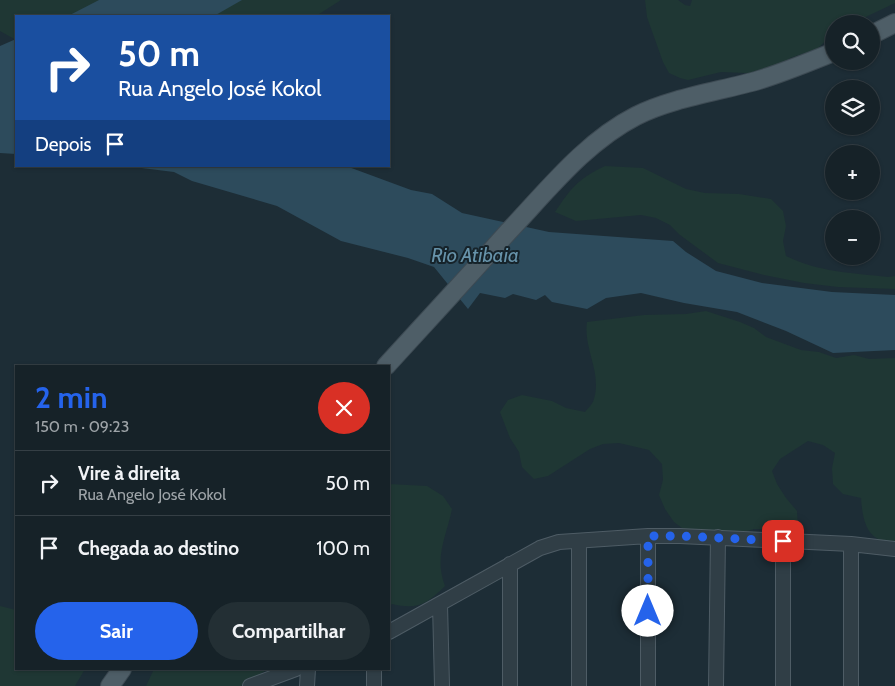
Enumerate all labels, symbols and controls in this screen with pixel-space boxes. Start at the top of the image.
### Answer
map controls [825,15,880,265]
button: search [825,15,880,70]
text: 50 m [118,32,200,75]
icon: right [35,35,100,100]
text: Rua Angelo José Kokol [118,75,321,102]
button: layers [825,80,880,135]
icon: arrive [101,130,129,158]
text: Depois [35,133,91,156]
button: + [825,145,880,200]
button: − [825,210,880,265]
water label: Rio Atibaia [431,243,519,267]
text: 2 min [35,379,107,416]
button: close [318,382,370,434]
text: 150 m · 09:23 [35,417,129,436]
text: Vire à direita [78,462,180,485]
icon: right [35,469,63,497]
text: 50 m [326,472,370,495]
text: Rua Angelo José Kokol [78,485,226,504]
pin [762,520,804,562]
icon: arrive [769,527,797,555]
icon: arrive [35,534,63,562]
text: Chegada ao destino [78,537,239,560]
text: 100 m [316,537,370,560]
position arrow [621,584,673,636]
button: Sair [35,602,198,660]
button: Compartilhar [208,602,370,660]

